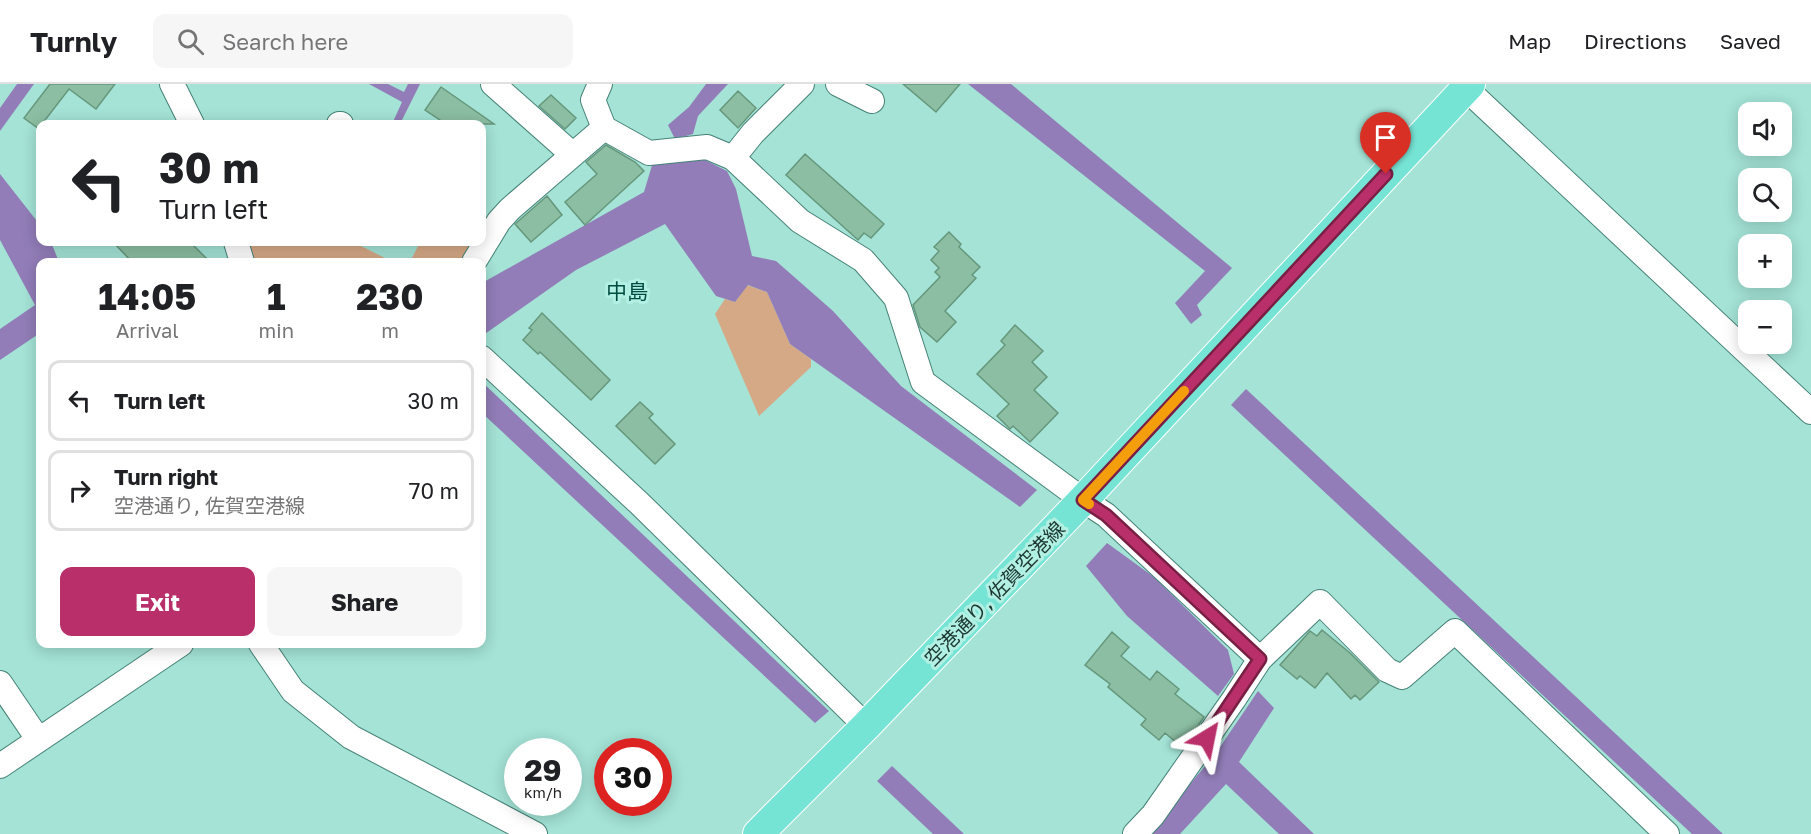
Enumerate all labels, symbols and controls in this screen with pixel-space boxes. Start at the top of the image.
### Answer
search box [153,14,573,68]
text: Turnly [30,25,117,58]
icon: search [174,25,207,58]
text: Search here [222,28,348,55]
text: Map [1508,28,1551,54]
text: Directions [1584,28,1687,54]
text: Saved [1720,28,1781,54]
map controls [1738,102,1792,354]
button: sound [1738,102,1792,156]
pin [1360,112,1411,174]
icon: arrive [1369,121,1402,154]
text: 30 m [159,142,259,192]
icon: left [60,144,138,222]
button: search [1738,168,1792,222]
text: Turn left [159,193,268,225]
button: + [1738,234,1792,288]
text: 14:05 [98,275,196,318]
text: 1 [267,275,286,318]
text: 230 [356,275,424,318]
district label: 中島 [606,278,648,304]
button: − [1738,300,1792,354]
text: Arrival [116,318,179,342]
text: min [259,318,294,342]
text: m [381,318,399,342]
icon: left [63,384,96,417]
text: Turn left [114,387,205,414]
text: 30 m [408,387,459,414]
text: Turn right [114,463,218,490]
icon: right [63,474,96,507]
text: 70 m [409,477,459,504]
text: 空港通り, 佐賀空港線 [114,493,305,517]
street label: 空港通り, 佐賀空港線 [919,516,1069,670]
button: Exit [60,567,255,636]
button: Share [267,567,462,636]
position arrow [1175,706,1239,770]
speed limit sign: 30 [594,738,672,816]
text: 29 [524,752,562,788]
text: km/h [524,783,562,801]

